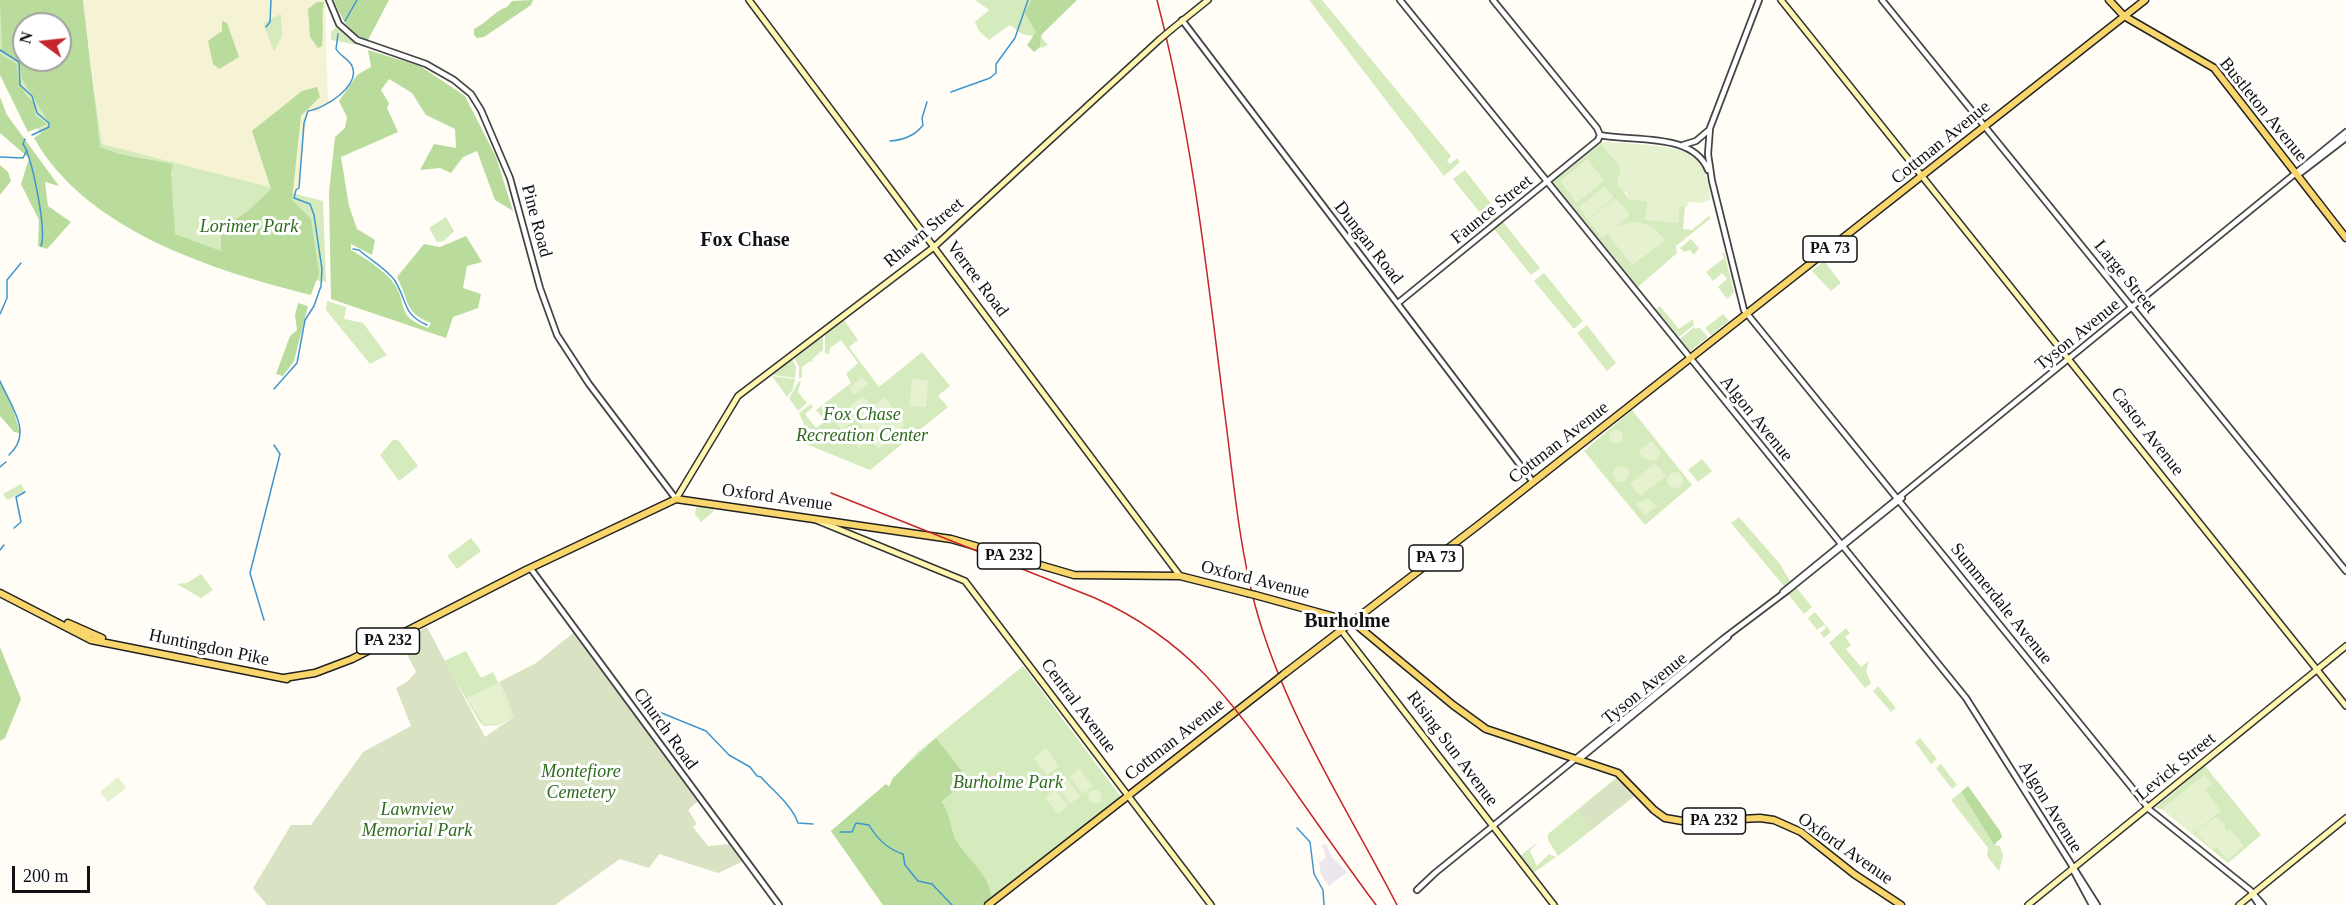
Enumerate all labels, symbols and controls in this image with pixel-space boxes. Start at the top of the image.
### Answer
north arrow [12,12,72,72]
text: N [16,30,36,46]
street label: Bustleton Avenue [2214,53,2312,167]
street label: Cottman Avenue [1887,96,1995,190]
street label: Faunce Street [1447,171,1537,249]
street label: Pine Road [516,182,556,260]
street label: Rhawn Street [880,193,968,273]
street label: Dungan Road [1329,197,1407,289]
park label: Lorimer Park [200,216,298,238]
district label: Fox Chase [700,229,790,253]
road number: PA 73 [1803,236,1857,262]
street label: Large Street [2089,236,2161,318]
street label: Verree Road [941,237,1013,321]
street label: Tyson Avenue [2031,294,2125,376]
street label: Algon Avenue [1715,372,1797,466]
street label: Castor Avenue [2106,384,2188,480]
street label: Cottman Avenue [1505,397,1613,489]
park label: Fox Chase Recreation Center [796,404,928,446]
street label: Oxford Avenue [720,480,834,516]
street label: Summerdale Avenue [1945,539,2057,669]
road number: PA 232 [978,543,1040,569]
road number: PA 73 [1409,545,1463,571]
street label: Oxford Avenue [1198,556,1312,604]
district label: Burholme [1304,610,1390,634]
street label: Huntingdon Pike [147,625,271,671]
road number: PA 232 [356,628,420,654]
street label: Tyson Avenue [1598,648,1692,730]
street label: Central Avenue [1036,655,1120,757]
street label: Church Road [628,684,702,774]
street label: Rising Sun Avenue [1402,687,1502,811]
street label: Cottman Avenue [1121,694,1229,786]
street label: Levick Street [2132,728,2220,806]
street label: Algon Avenue [2013,757,2087,857]
park label: Montefiore Cemetery [541,761,621,804]
park label: Burholme Park [953,772,1063,794]
park label: Lawnview Memorial Park [362,799,472,842]
road number: PA 232 [1682,808,1746,834]
street label: Oxford Avenue [1793,808,1897,890]
scale bar [15,854,93,892]
text: 200 m [23,866,69,886]

